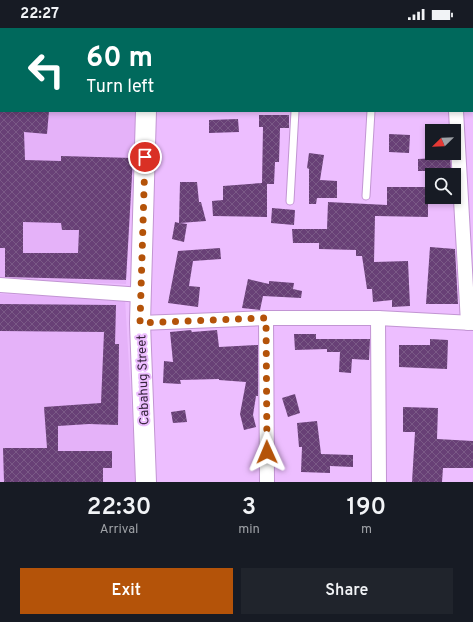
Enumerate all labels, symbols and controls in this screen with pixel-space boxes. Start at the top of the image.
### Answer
text: 22:27 [20,5,59,24]
text: 60 m [86,41,153,77]
icon: left [20,44,72,96]
text: Turn left [86,76,154,99]
north arrow [425,124,461,160]
map controls [425,124,461,204]
pin [128,140,162,174]
icon: arrive [134,146,156,168]
button: search [425,168,461,204]
street label: Cabahug Street [134,334,154,425]
position arrow [246,431,288,473]
text: 22:30 [87,493,152,523]
text: 3 [242,493,256,523]
text: 190 [347,493,386,523]
text: Arrival [100,522,139,538]
text: min [238,522,260,538]
text: m [361,522,372,538]
button: Exit [20,568,233,614]
button: Share [241,568,453,614]

